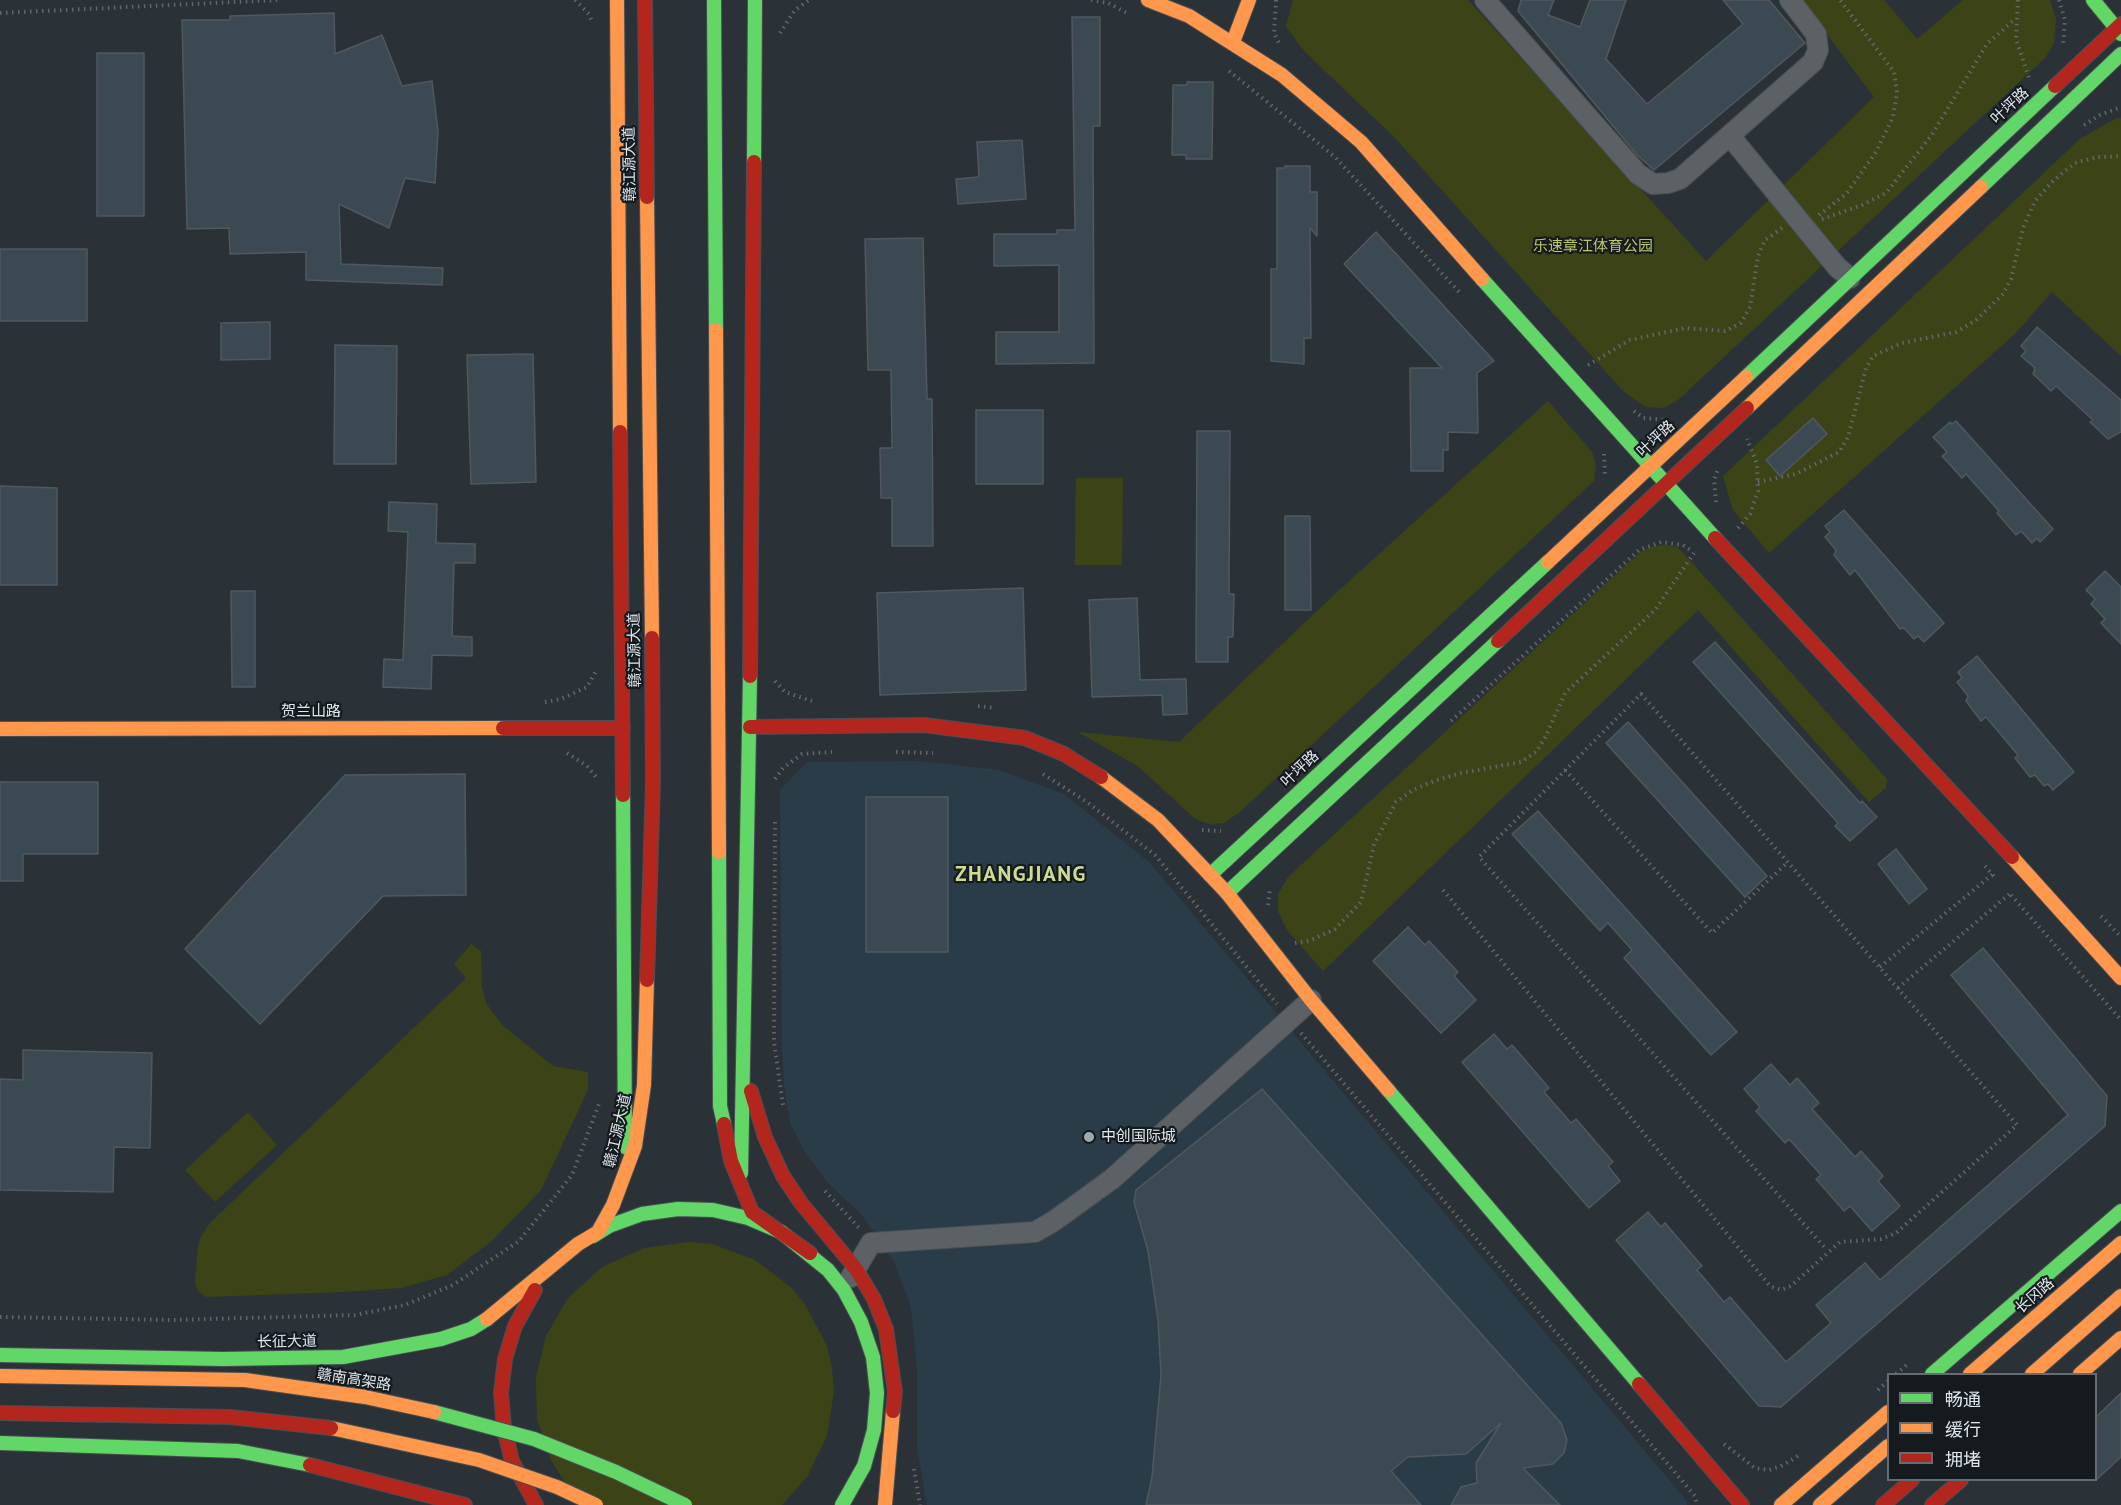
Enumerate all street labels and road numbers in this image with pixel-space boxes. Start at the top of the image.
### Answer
street label: 叶坪路 [1987,84,2033,128]
street label: 赣江源大道 [620,126,640,202]
street label: 叶坪路 [1633,417,1679,461]
street label: 赣江源大道 [625,612,645,688]
street label: 贺兰山路 [281,703,341,721]
street label: 叶坪路 [1277,747,1323,791]
street label: 赣江源大道 [601,1092,635,1170]
street label: 长冈路 [2012,1274,2058,1318]
street label: 长征大道 [257,1332,317,1352]
street label: 赣南高架路 [316,1365,392,1395]

